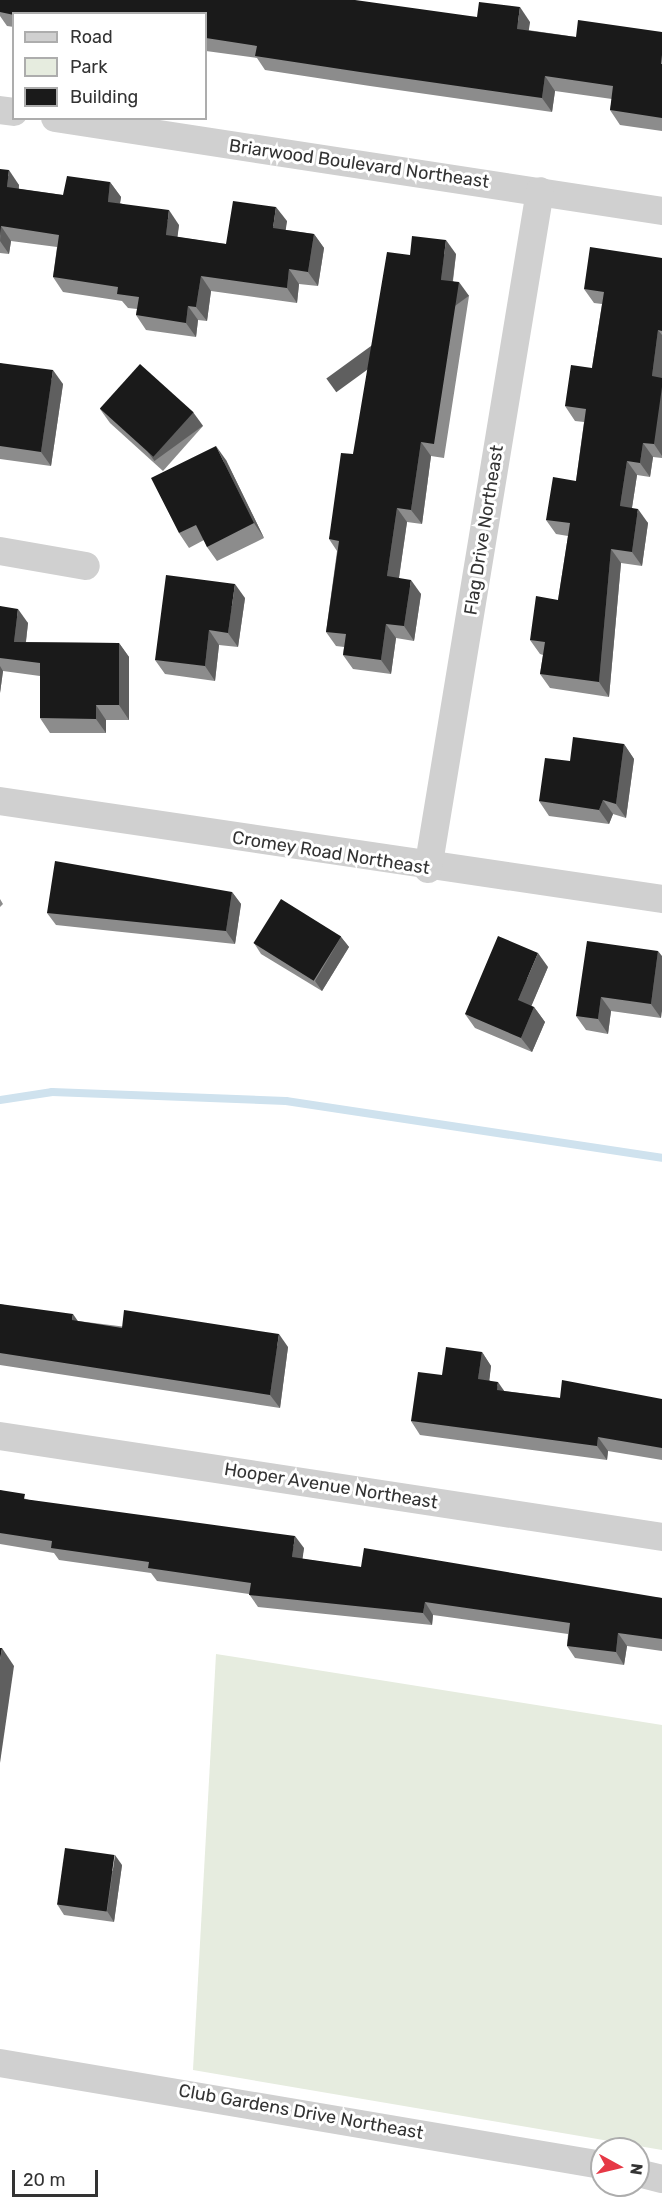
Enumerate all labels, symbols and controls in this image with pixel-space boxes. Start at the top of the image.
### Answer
legend [12,12,207,120]
text: Road [70,26,113,48]
text: Park [70,56,107,78]
text: Building [70,86,138,108]
street label: Briarwood Boulevard Northeast [228,135,490,193]
street label: Flag Drive Northeast [460,444,508,616]
street label: Cromey Road Northeast [231,827,431,879]
street label: Hooper Avenue Northeast [222,1458,440,1514]
street label: Club Gardens Drive Northeast [177,2080,425,2144]
north arrow [590,2137,650,2197]
scale bar [15,2158,100,2196]
text: N [626,2162,647,2176]
text: 20 m [23,2169,65,2191]

